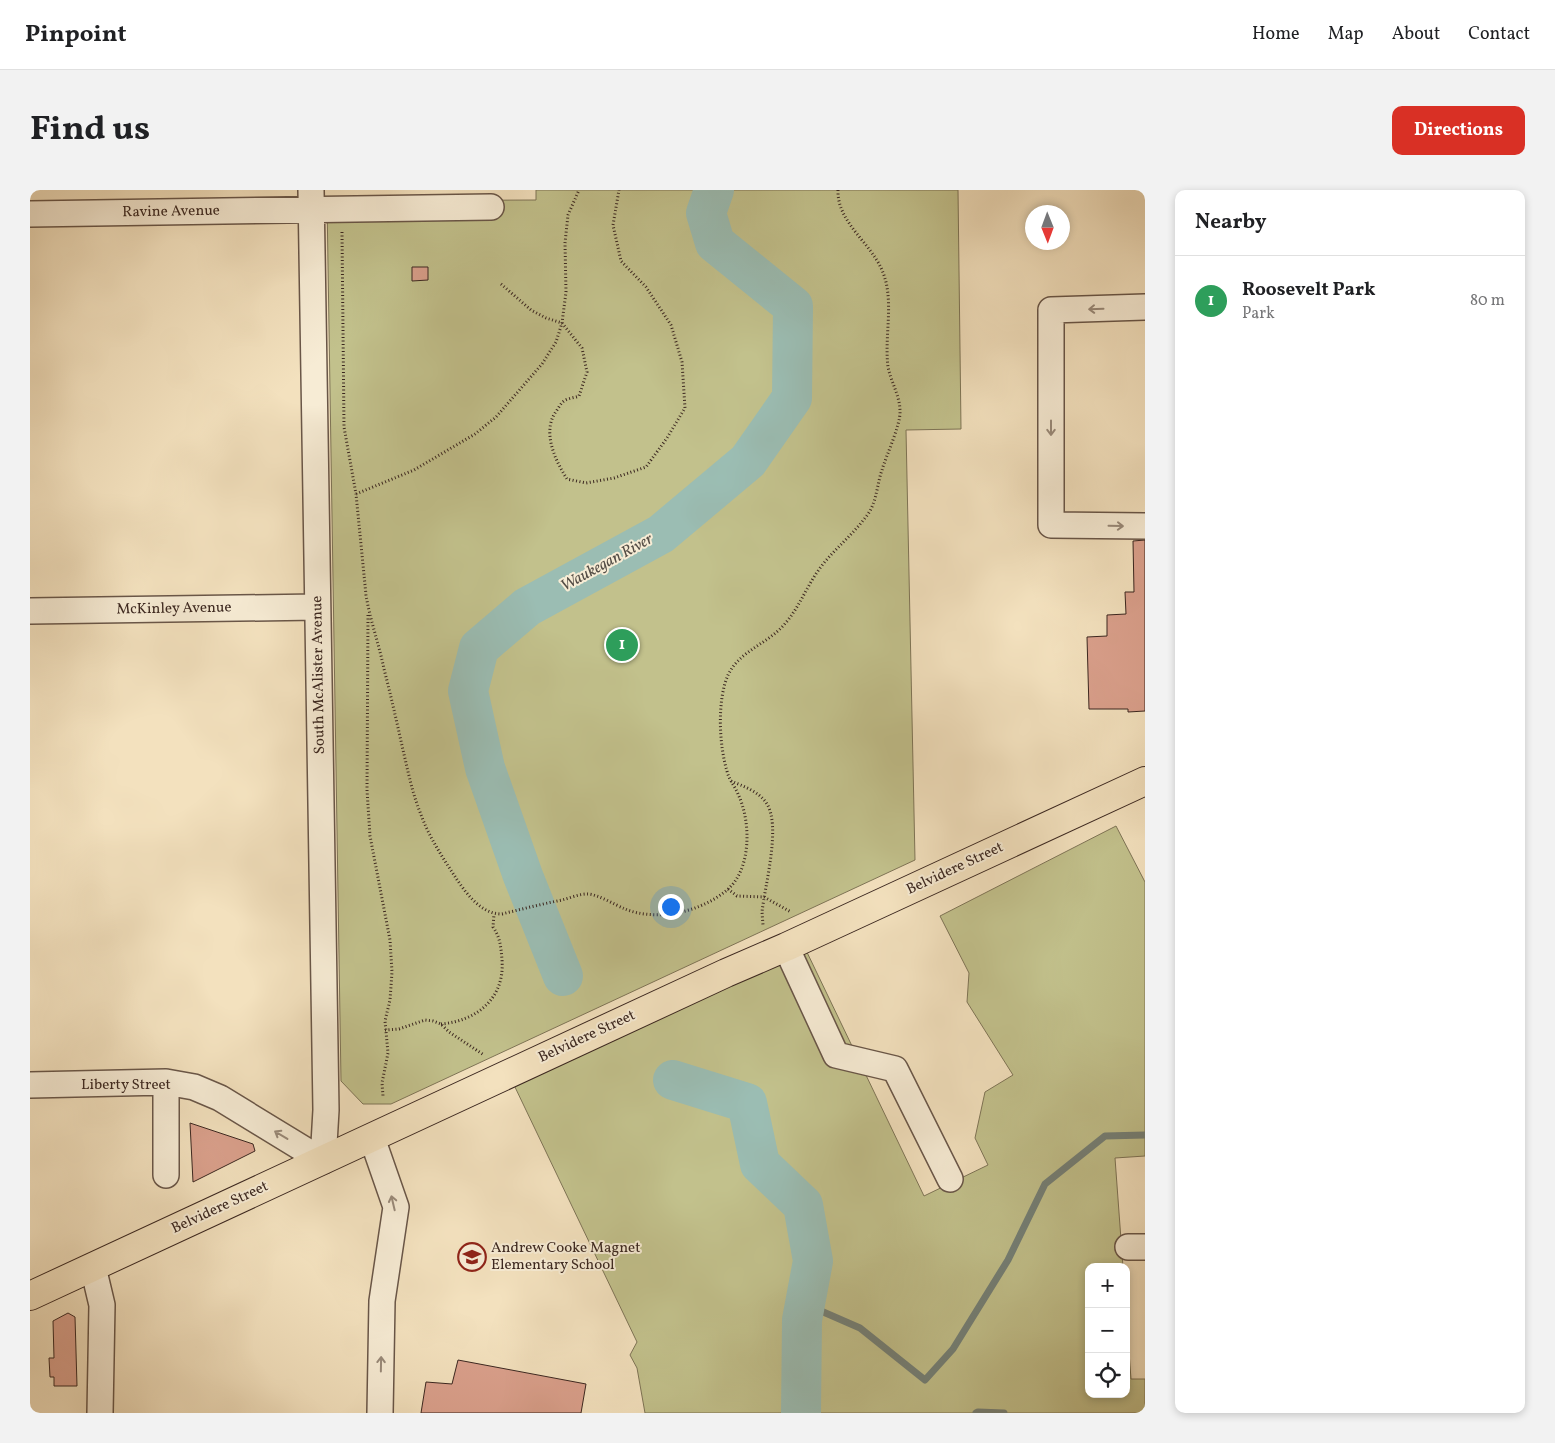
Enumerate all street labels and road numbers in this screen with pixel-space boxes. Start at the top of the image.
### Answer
street label: Ravine Avenue [122,201,220,223]
street label: South McAlister Avenue [307,595,331,755]
street label: McKinley Avenue [116,597,232,621]
street label: Belvidere Street [903,837,1007,901]
street label: Belvidere Street [535,1005,639,1069]
street label: Liberty Street [81,1075,171,1096]
street label: Belvidere Street [168,1176,272,1240]

